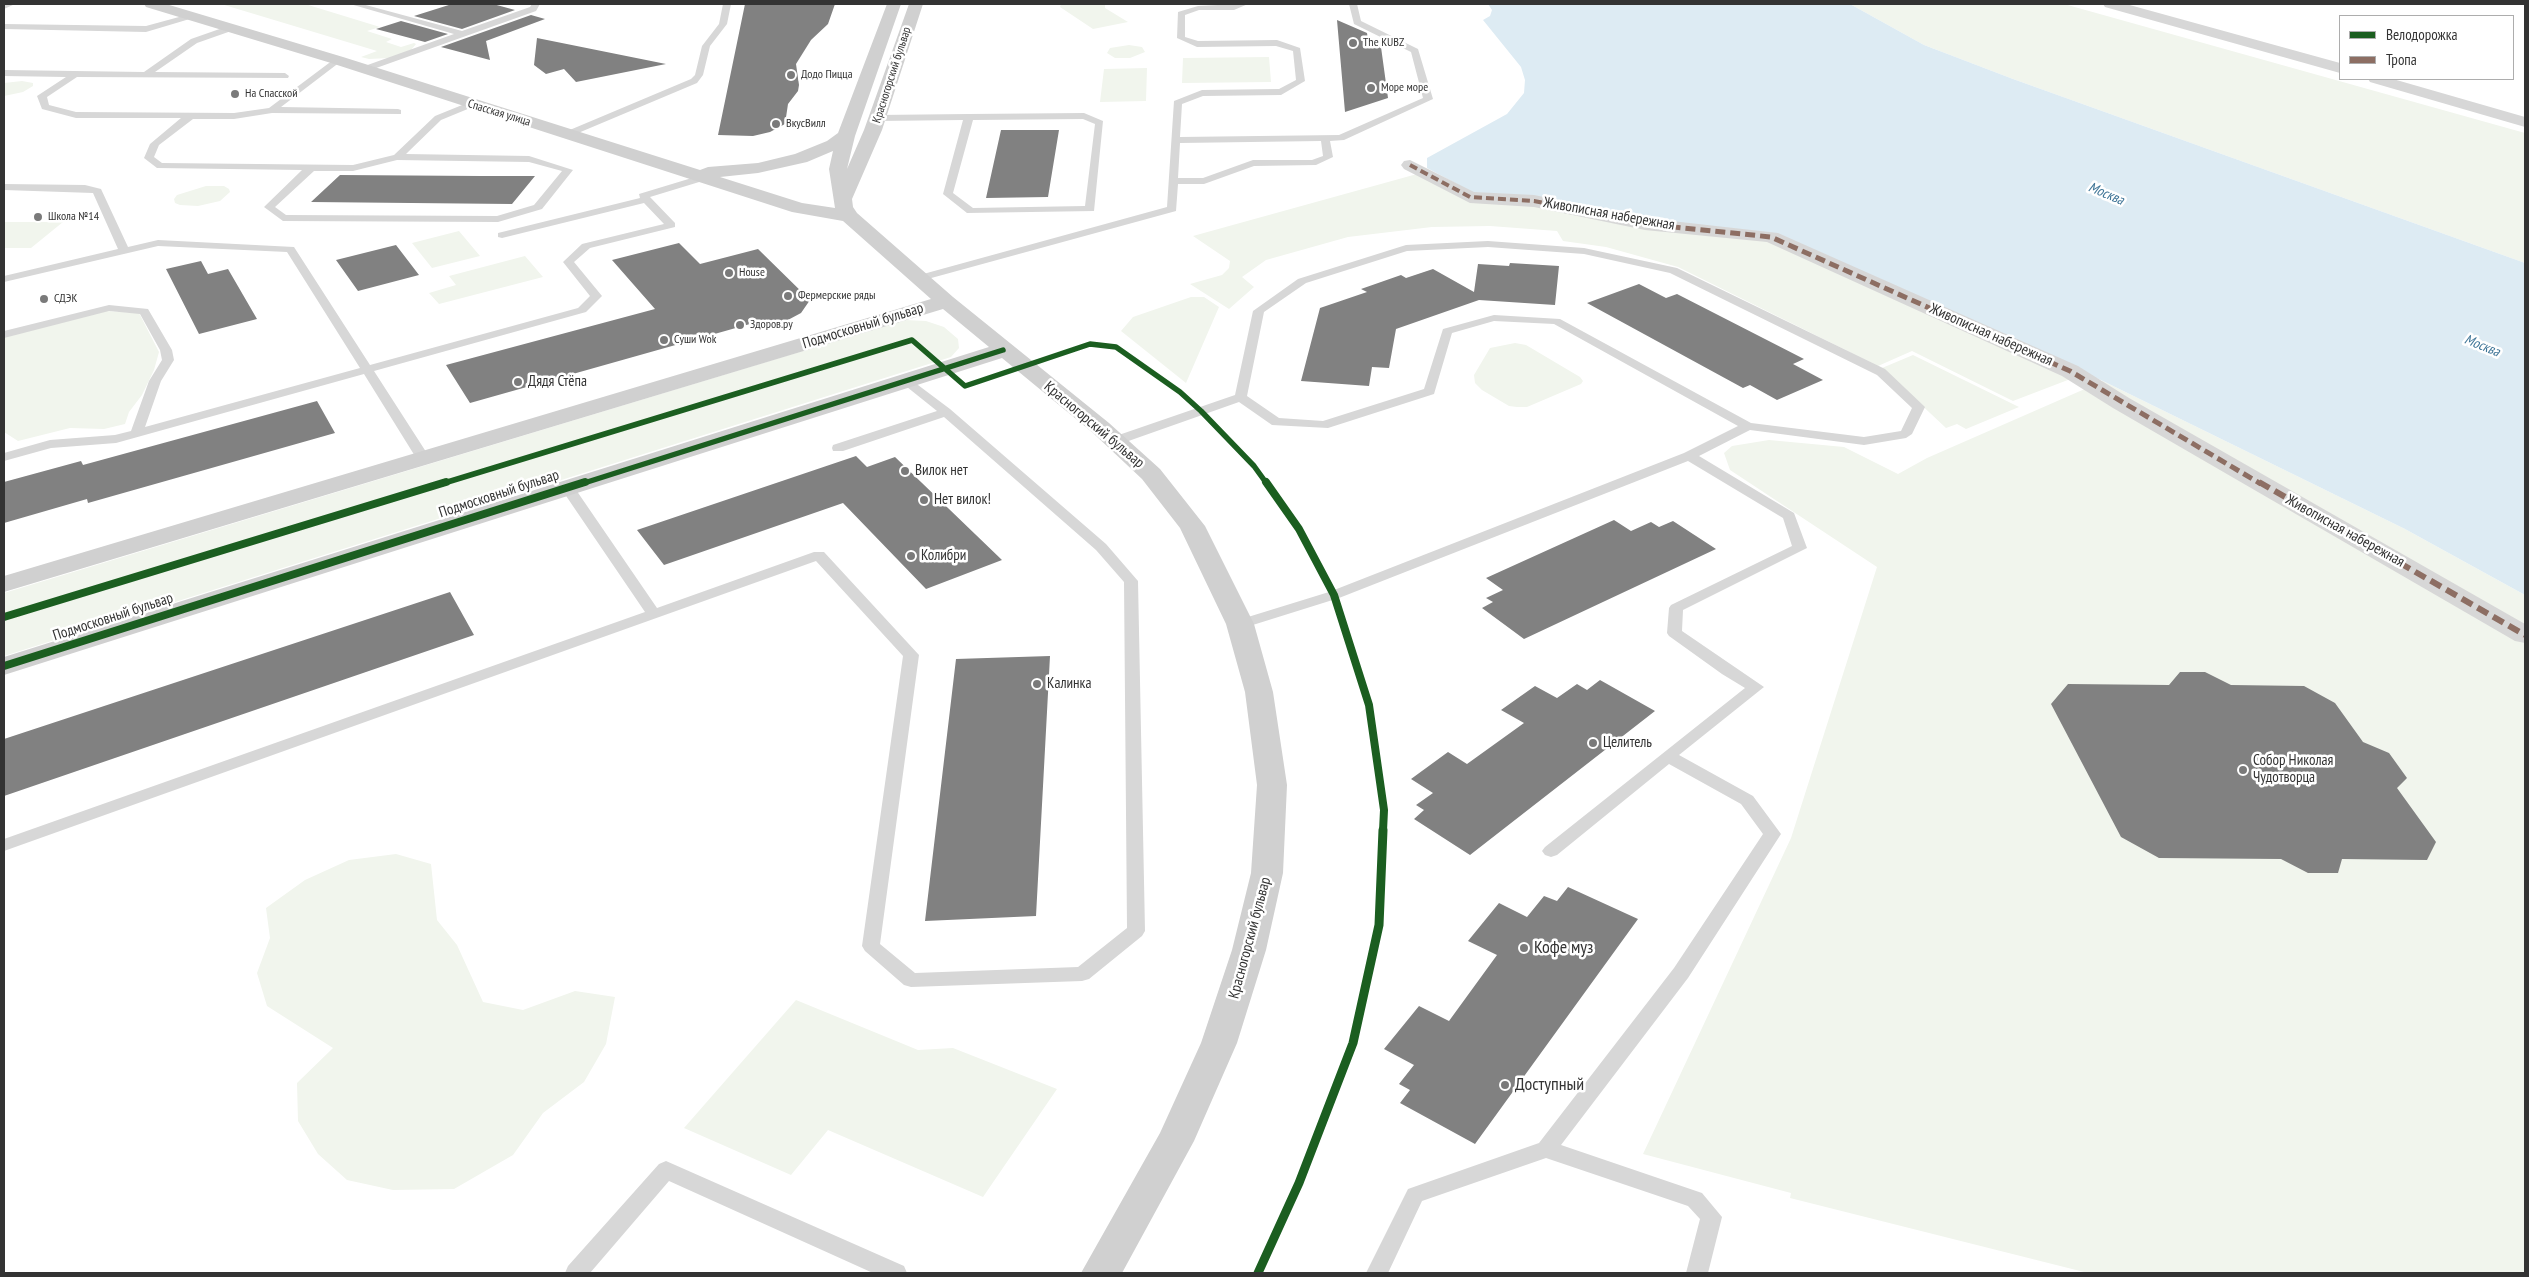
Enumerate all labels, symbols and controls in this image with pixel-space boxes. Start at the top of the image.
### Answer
legend [2339,15,2514,80]
street label: Красногорский бульвар [870,25,914,125]
text: Велодорожка [2386,25,2457,44]
place label: The KUBZ [1363,36,1404,50]
marker: The KUBZ [1347,37,1359,49]
text: Тропа [2386,50,2417,69]
place label: Додо Пицца [801,68,852,82]
marker: Додо Пицца [785,69,797,81]
place label: Море море [1381,81,1428,95]
marker: Море море [1365,82,1377,94]
place label: На Спасской [245,87,298,101]
marker: На Спасской [229,88,241,100]
street label: Спасская улица [466,97,532,129]
place label: ВкусВилл [786,117,826,131]
marker: ВкусВилл [770,118,782,130]
water label: Москва [2086,179,2126,209]
street label: Живописная набережная [1542,194,1676,234]
place label: Школа №14 [48,210,99,224]
marker: Школа №14 [32,211,44,223]
place label: House [739,266,765,280]
marker: House [723,267,735,279]
place label: Фермерские ряды [798,289,875,303]
marker: Фермерские ряды [782,290,794,302]
place label: СДЭК [54,292,77,306]
marker: СДЭК [38,293,50,305]
street label: Подмосковный бульвар [800,299,926,353]
street label: Живописная набережная [1927,300,2055,370]
place label: Здоров.ру [750,318,793,332]
marker: Здоров.ру [734,319,746,331]
water label: Москва [2462,331,2502,361]
place label: Суши Wok [674,333,716,347]
marker: Суши Wok [658,334,670,346]
place label: Дядя Стёпа [528,373,587,391]
marker: Дядя Стёпа [512,376,524,388]
street label: Красногорский бульвар [1040,378,1148,472]
place label: Вилок нет [915,462,968,480]
marker: Вилок нет [899,465,911,477]
street label: Подмосковный бульвар [437,466,561,522]
place label: Нет вилок! [934,491,991,509]
street label: Живописная набережная [2282,491,2408,571]
marker: Нет вилок! [918,494,930,506]
place label: Колибри [921,547,966,565]
marker: Колибри [905,550,917,562]
street label: Подмосковный бульвар [51,589,175,645]
place label: Калинка [1047,675,1091,693]
marker: Калинка [1031,678,1043,690]
place label: Целитель [1603,734,1652,752]
marker: Целитель [1587,737,1599,749]
place label: Собор Николая Чудотворца [2253,752,2333,787]
marker: Собор Николая Чудотворца [2237,764,2249,776]
street label: Красногорский бульвар [1225,875,1275,1001]
place label: Кофе муз [1534,937,1593,959]
marker: Кофе муз [1518,942,1530,954]
place label: Доступный [1515,1074,1584,1096]
marker: Доступный [1499,1079,1511,1091]

